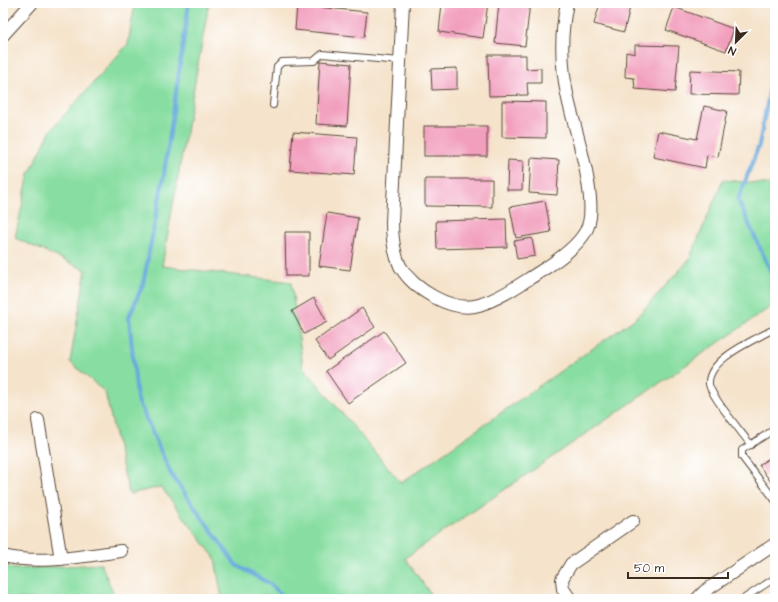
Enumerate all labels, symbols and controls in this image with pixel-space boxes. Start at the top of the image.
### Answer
north arrow [716,22,756,62]
text: N [726,42,738,59]
scale bar [628,554,728,580]
text: 50 m [634,560,665,577]

